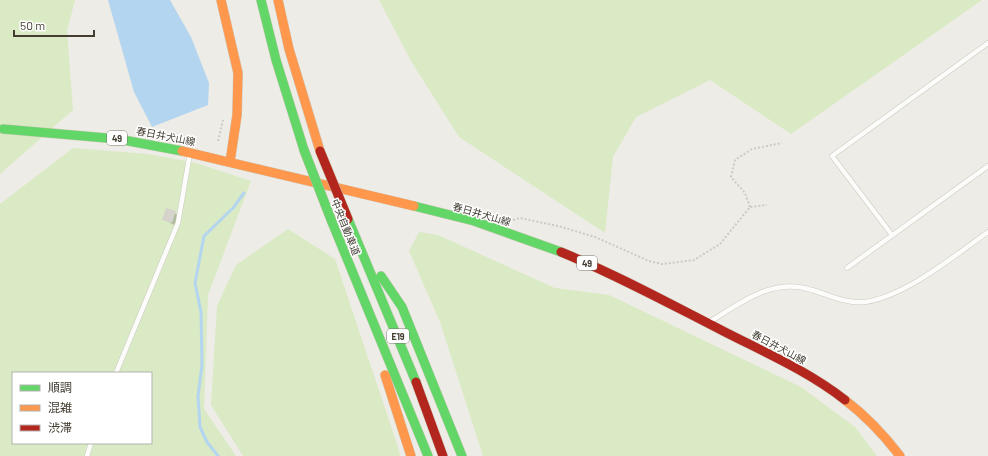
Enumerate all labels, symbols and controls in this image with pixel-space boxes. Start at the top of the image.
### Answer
scale bar [14,12,94,38]
text: 50 m [20,18,45,32]
street label: 春日井犬山線 [135,124,197,148]
road number: 49 [107,131,127,145]
street label: 中央自動車道 [329,197,363,257]
street label: 春日井犬山線 [452,200,512,228]
road number: 49 [577,256,597,270]
street label: 春日井犬山線 [750,328,808,366]
road number: E19 [387,329,409,343]
legend [12,372,152,444]
text: 順調 [48,380,72,394]
text: 混雑 [48,400,72,414]
text: 渋滞 [48,420,72,434]

